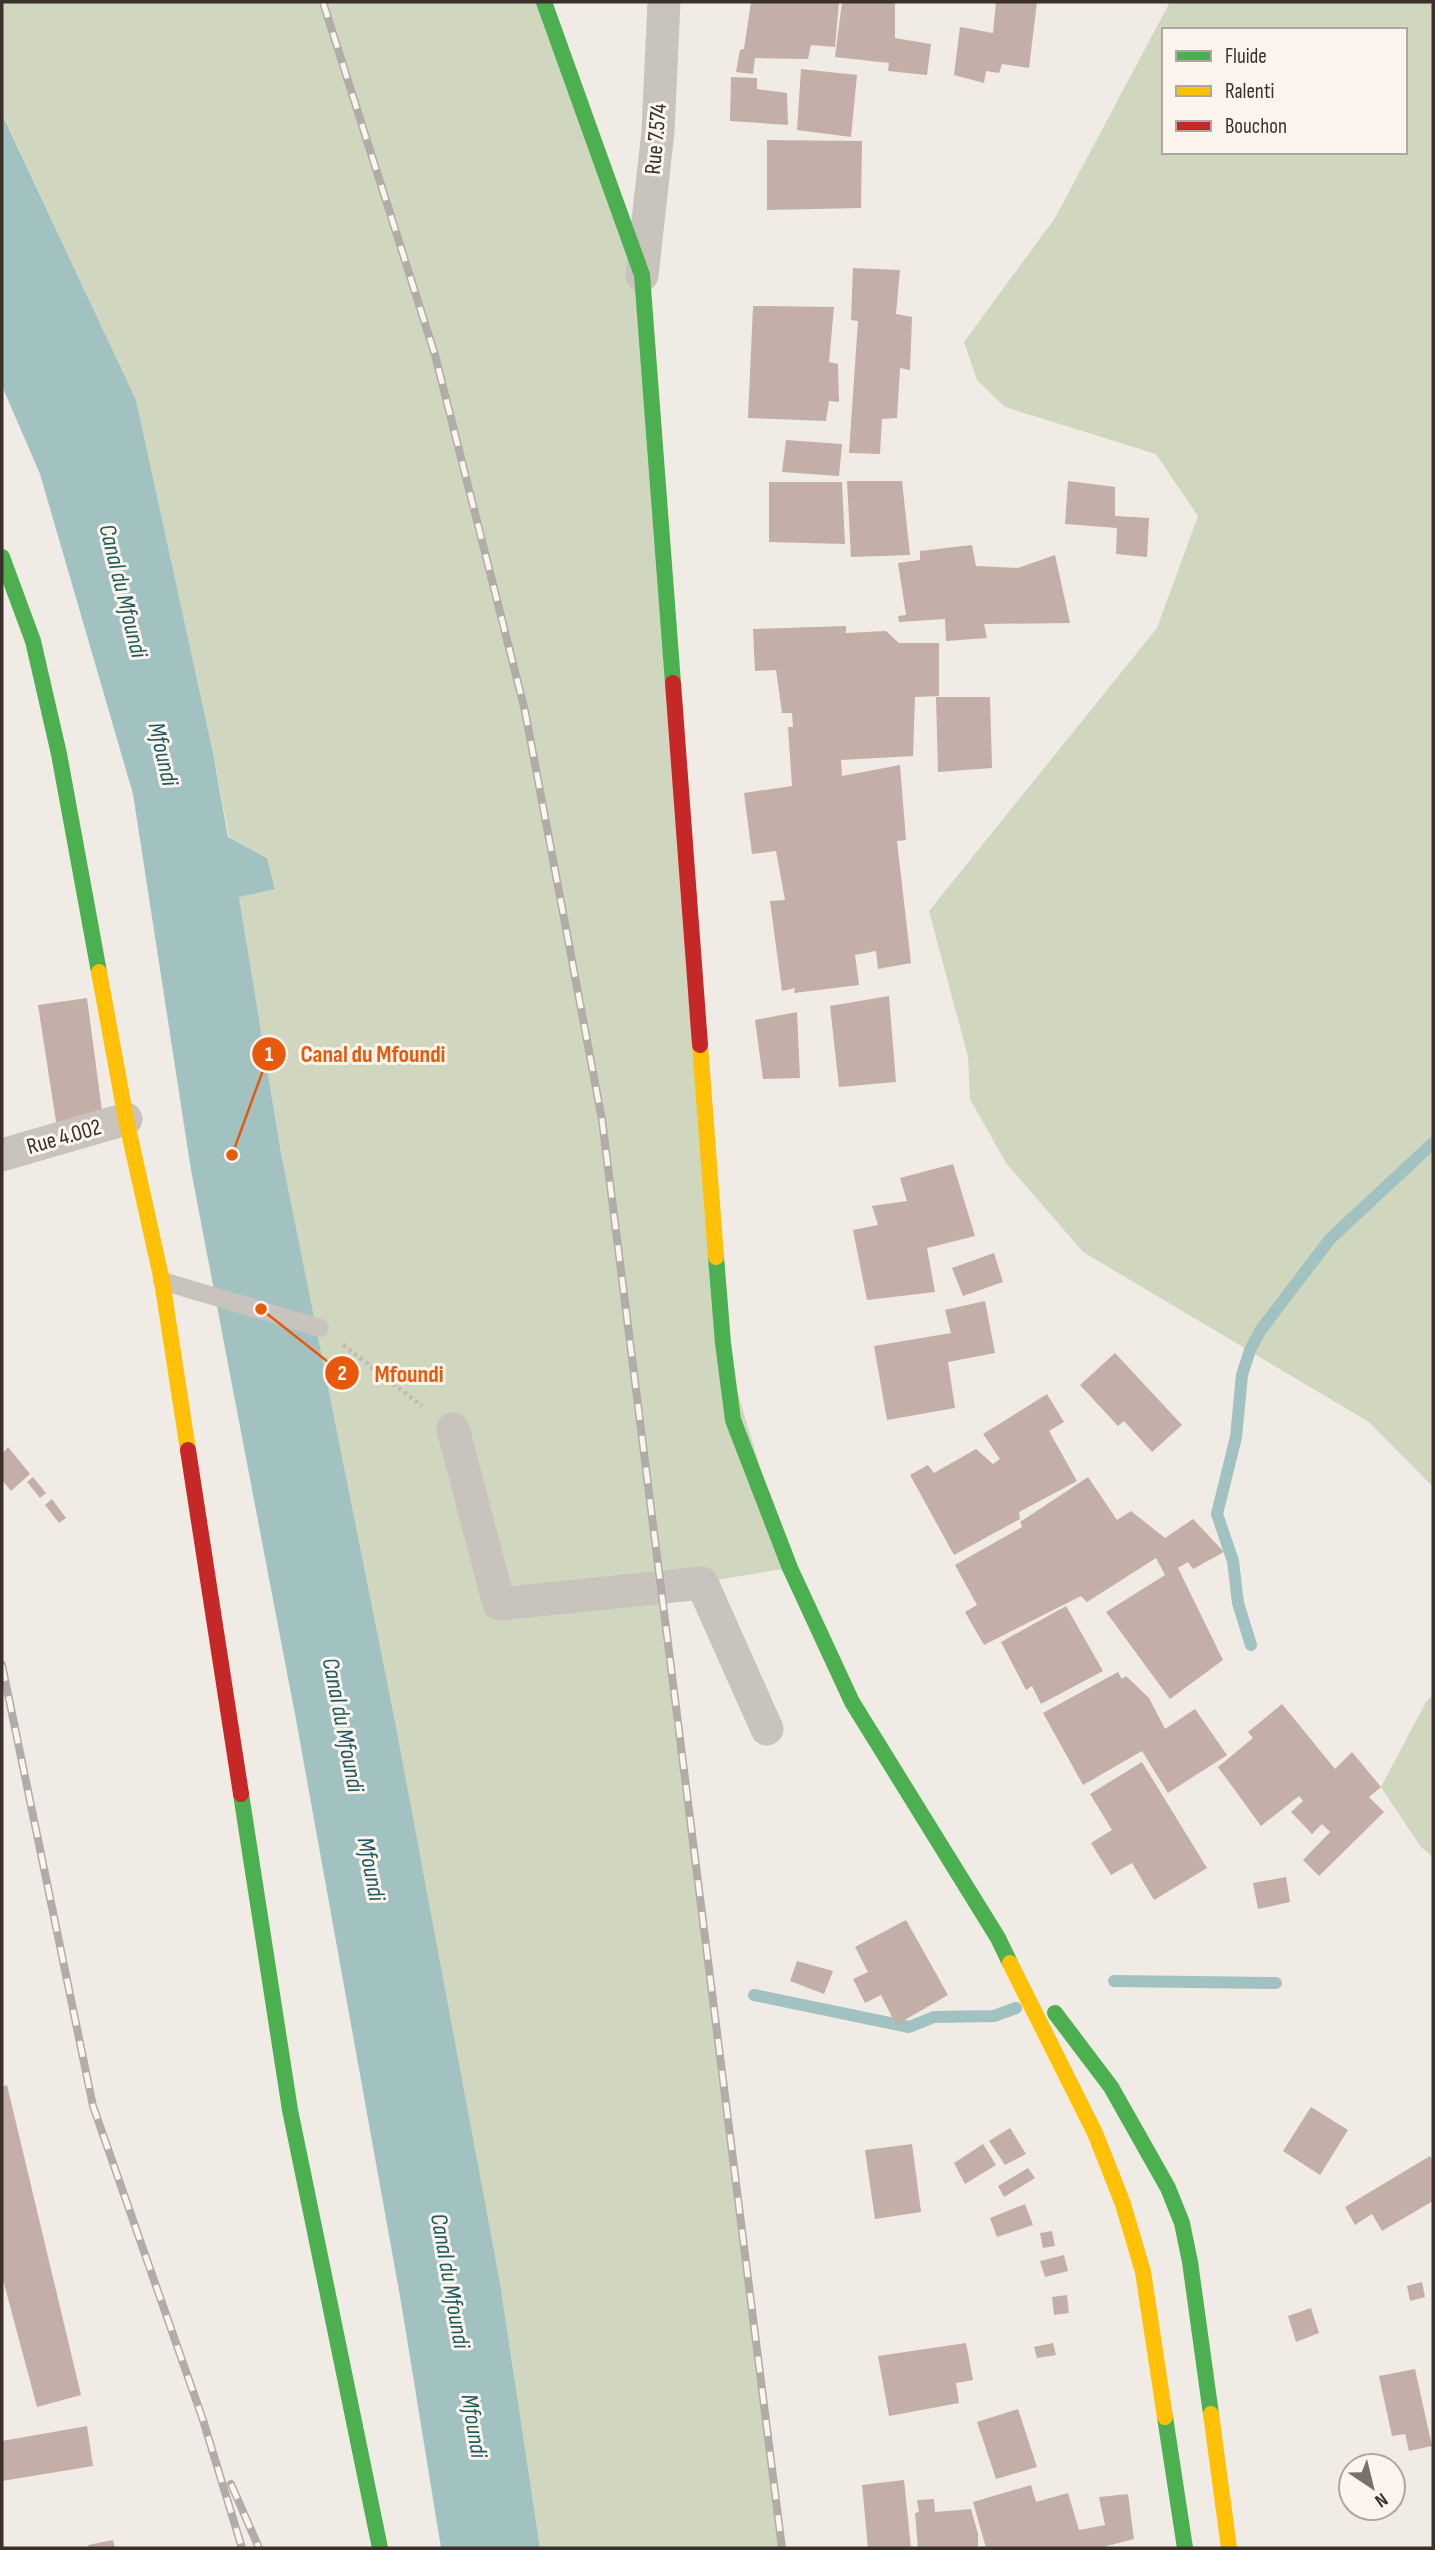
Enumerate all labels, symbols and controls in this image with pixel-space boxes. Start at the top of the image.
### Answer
legend [1162,28,1407,154]
text: Fluide [1225,44,1267,69]
text: Ralenti [1225,79,1274,104]
street label: Rue 7.574 [639,102,673,176]
text: Bouchon [1225,114,1287,139]
water label: Canal du Mfoundi [92,521,154,661]
water label: Mfoundi [142,719,184,789]
callout: Canal du Mfoundi [252,1031,460,1076]
text: Canal du Mfoundi [301,1040,446,1069]
text: 1 [265,1042,273,1067]
street label: Rue 4.002 [23,1113,105,1161]
callout: Mfoundi [325,1351,457,1396]
text: Mfoundi [374,1360,444,1389]
text: 2 [337,1361,347,1386]
water label: Canal du Mfoundi [316,1655,370,1795]
water label: Mfoundi [351,1835,391,1904]
water label: Canal du Mfoundi [424,2211,476,2351]
water label: Mfoundi [455,2392,493,2461]
north arrow [1337,2452,1407,2522]
text: N [1370,2487,1392,2512]

